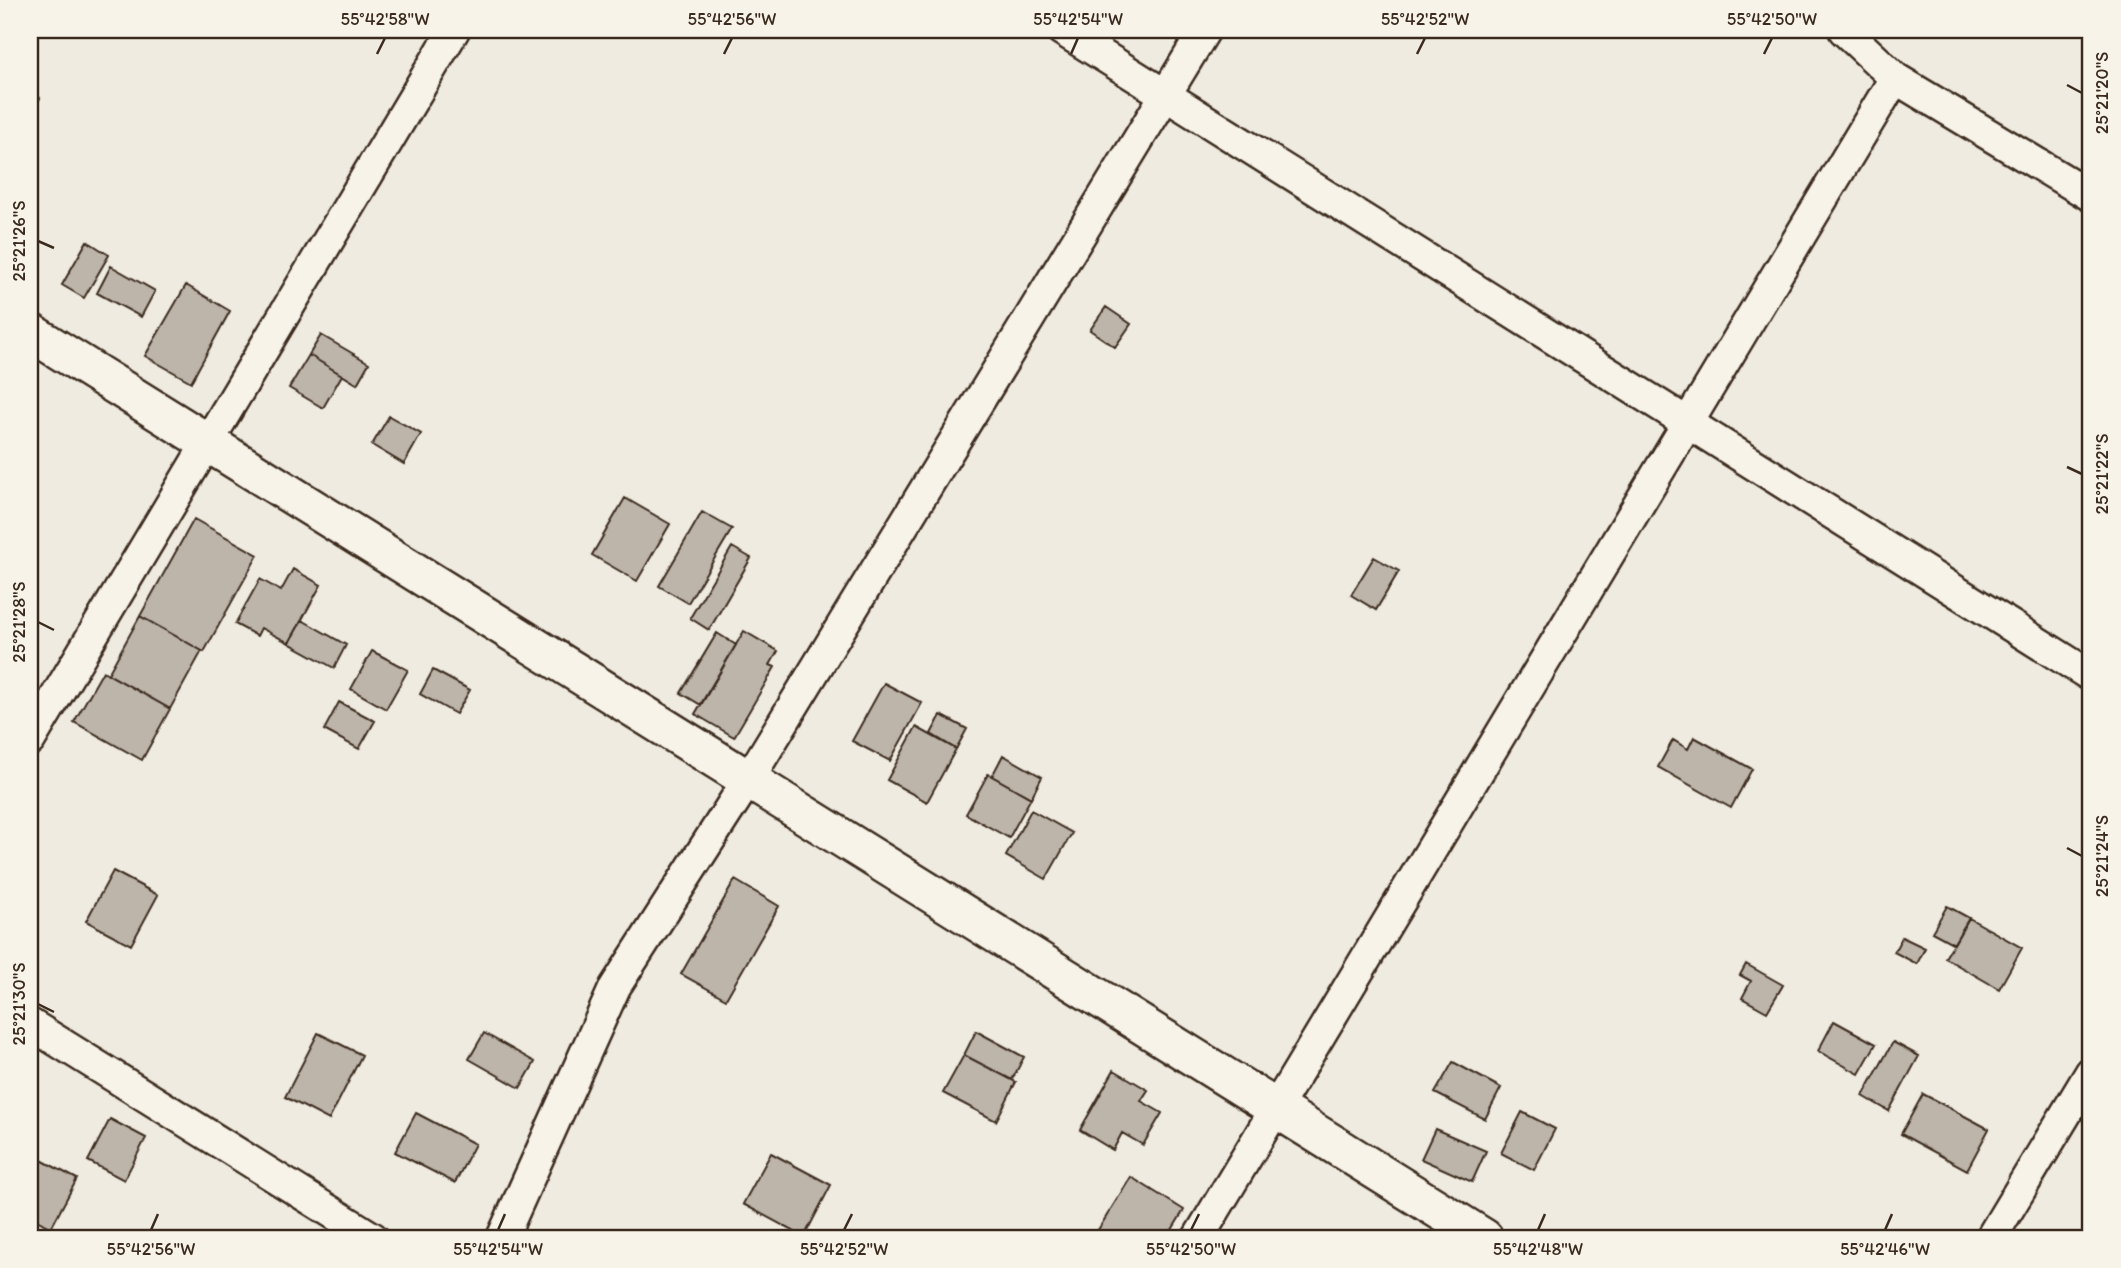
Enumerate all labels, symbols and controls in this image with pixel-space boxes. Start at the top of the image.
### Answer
text: 55°42'58"W [340,8,430,30]
text: 55°42'56"W [688,8,776,30]
text: 55°42'54"W [1033,8,1123,30]
text: 55°42'52"W [1381,8,1469,30]
text: 55°42'50"W [1727,8,1817,30]
text: 25°21'20"S [2091,52,2113,134]
text: 25°21'26"S [8,200,30,282]
text: 25°21'22"S [2091,433,2113,515]
text: 25°21'28"S [8,581,30,663]
text: 25°21'24"S [2091,815,2113,897]
text: 25°21'30"S [8,963,30,1045]
text: 55°42'56"W [107,1238,195,1260]
text: 55°42'54"W [453,1238,543,1260]
text: 55°42'52"W [800,1238,888,1260]
text: 55°42'50"W [1146,1238,1236,1260]
text: 55°42'48"W [1493,1238,1583,1260]
text: 55°42'46"W [1840,1238,1930,1260]

